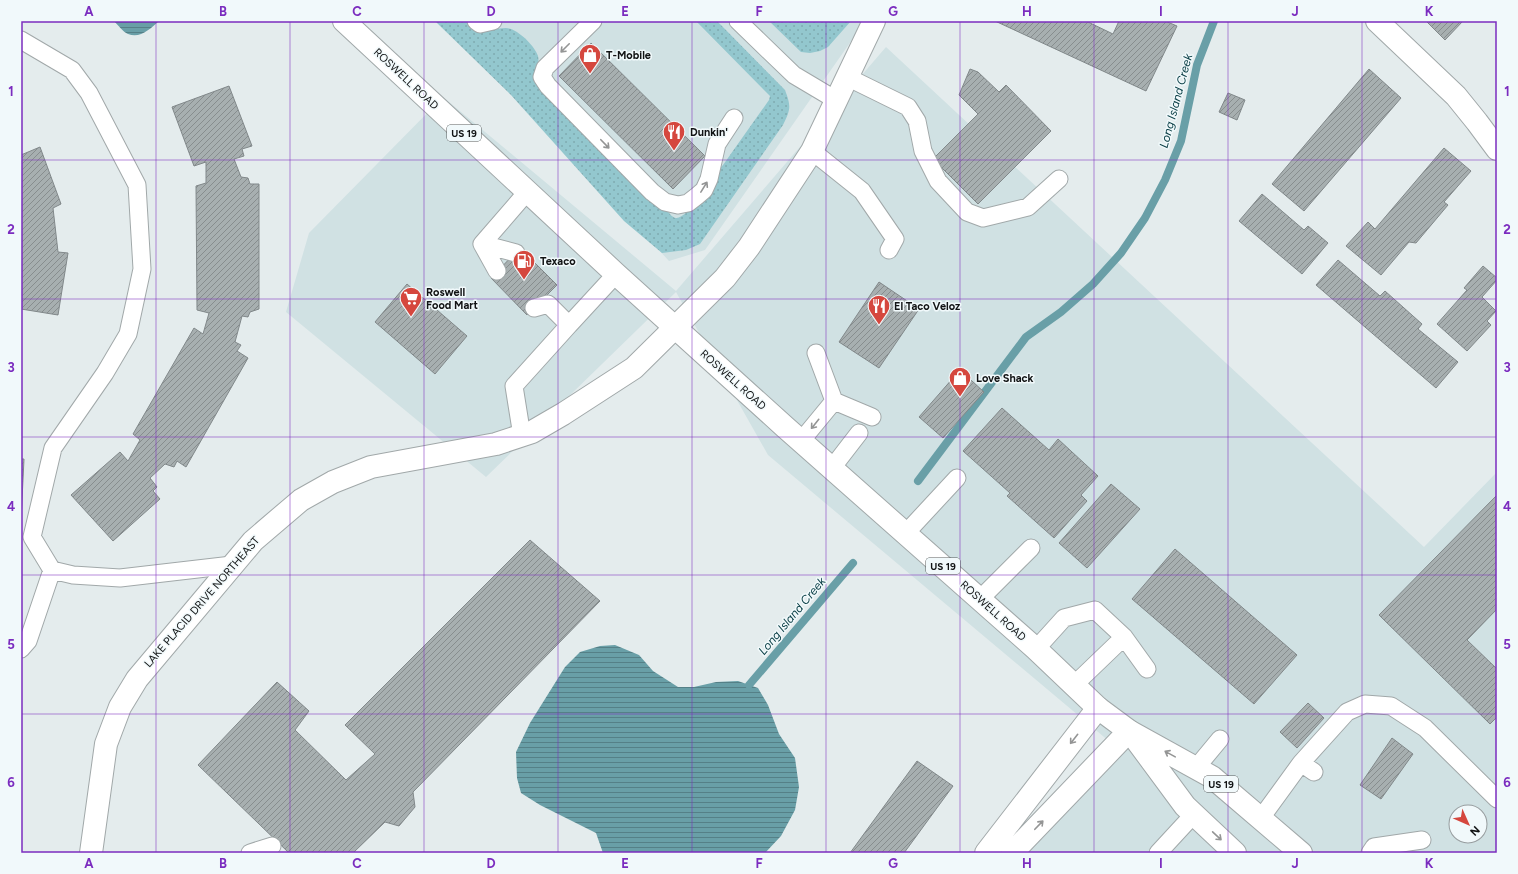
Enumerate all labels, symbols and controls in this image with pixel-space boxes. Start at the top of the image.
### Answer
text: A [84,4,94,19]
text: B [219,4,227,19]
text: C [352,4,362,19]
text: D [486,4,496,19]
text: E [621,4,629,19]
text: F [755,4,763,19]
text: G [888,4,898,19]
text: H [1022,4,1032,19]
text: I [1159,4,1163,19]
text: J [1291,4,1299,19]
text: K [1425,4,1434,19]
shop icon: T-Mobile [577,42,603,75]
one-way arrow [560,43,570,53]
street label: ROSWELL ROAD [371,46,441,113]
place label: T-Mobile [606,49,651,62]
water label: Long Island Creek [1157,51,1196,150]
text: 1 [8,84,14,99]
text: 1 [1504,84,1510,99]
restaurant icon: Dunkin' [661,119,687,152]
road number: US 19 [447,125,481,141]
place label: Dunkin' [690,126,728,139]
one-way arrow [600,139,610,149]
one-way arrow [701,181,709,193]
text: 2 [7,222,15,237]
text: 2 [1503,222,1511,237]
fuel station icon: Texaco [511,248,537,281]
place label: Texaco [540,255,576,268]
supermarket icon: Roswell Food Mart [398,285,424,318]
place label: Roswell Food Mart [426,286,478,312]
restaurant icon: El Taco Veloz [866,293,892,326]
place label: El Taco Veloz [894,300,960,313]
street label: ROSWELL ROAD [697,347,769,413]
text: 3 [7,360,15,375]
text: 3 [1503,360,1511,375]
shop icon: Love Shack [947,365,973,398]
place label: Love Shack [976,372,1034,385]
one-way arrow [810,419,819,430]
text: 4 [7,499,15,514]
text: 4 [1503,499,1511,514]
street label: LAKE PLACID DRIVE NORTHEAST [142,534,262,670]
road number: US 19 [926,558,960,574]
water label: Long Island Creek [755,573,829,658]
street label: ROSWELL ROAD [957,578,1029,644]
text: 5 [7,637,15,652]
text: 5 [1503,637,1511,652]
one-way arrow [1069,733,1078,744]
one-way arrow [1164,749,1176,757]
text: 6 [7,775,15,790]
text: 6 [1503,775,1511,790]
road number: US 19 [1204,776,1238,792]
north arrow [1448,804,1488,844]
one-way arrow [1035,820,1044,830]
text: N [1467,823,1482,838]
one-way arrow [1212,831,1222,841]
text: A [84,856,94,871]
text: B [219,856,227,871]
text: C [352,856,362,871]
text: D [486,856,496,871]
text: E [621,856,629,871]
text: F [755,856,763,871]
text: G [888,856,898,871]
text: H [1022,856,1032,871]
text: I [1159,856,1163,871]
text: J [1291,856,1299,871]
text: K [1425,856,1434,871]

